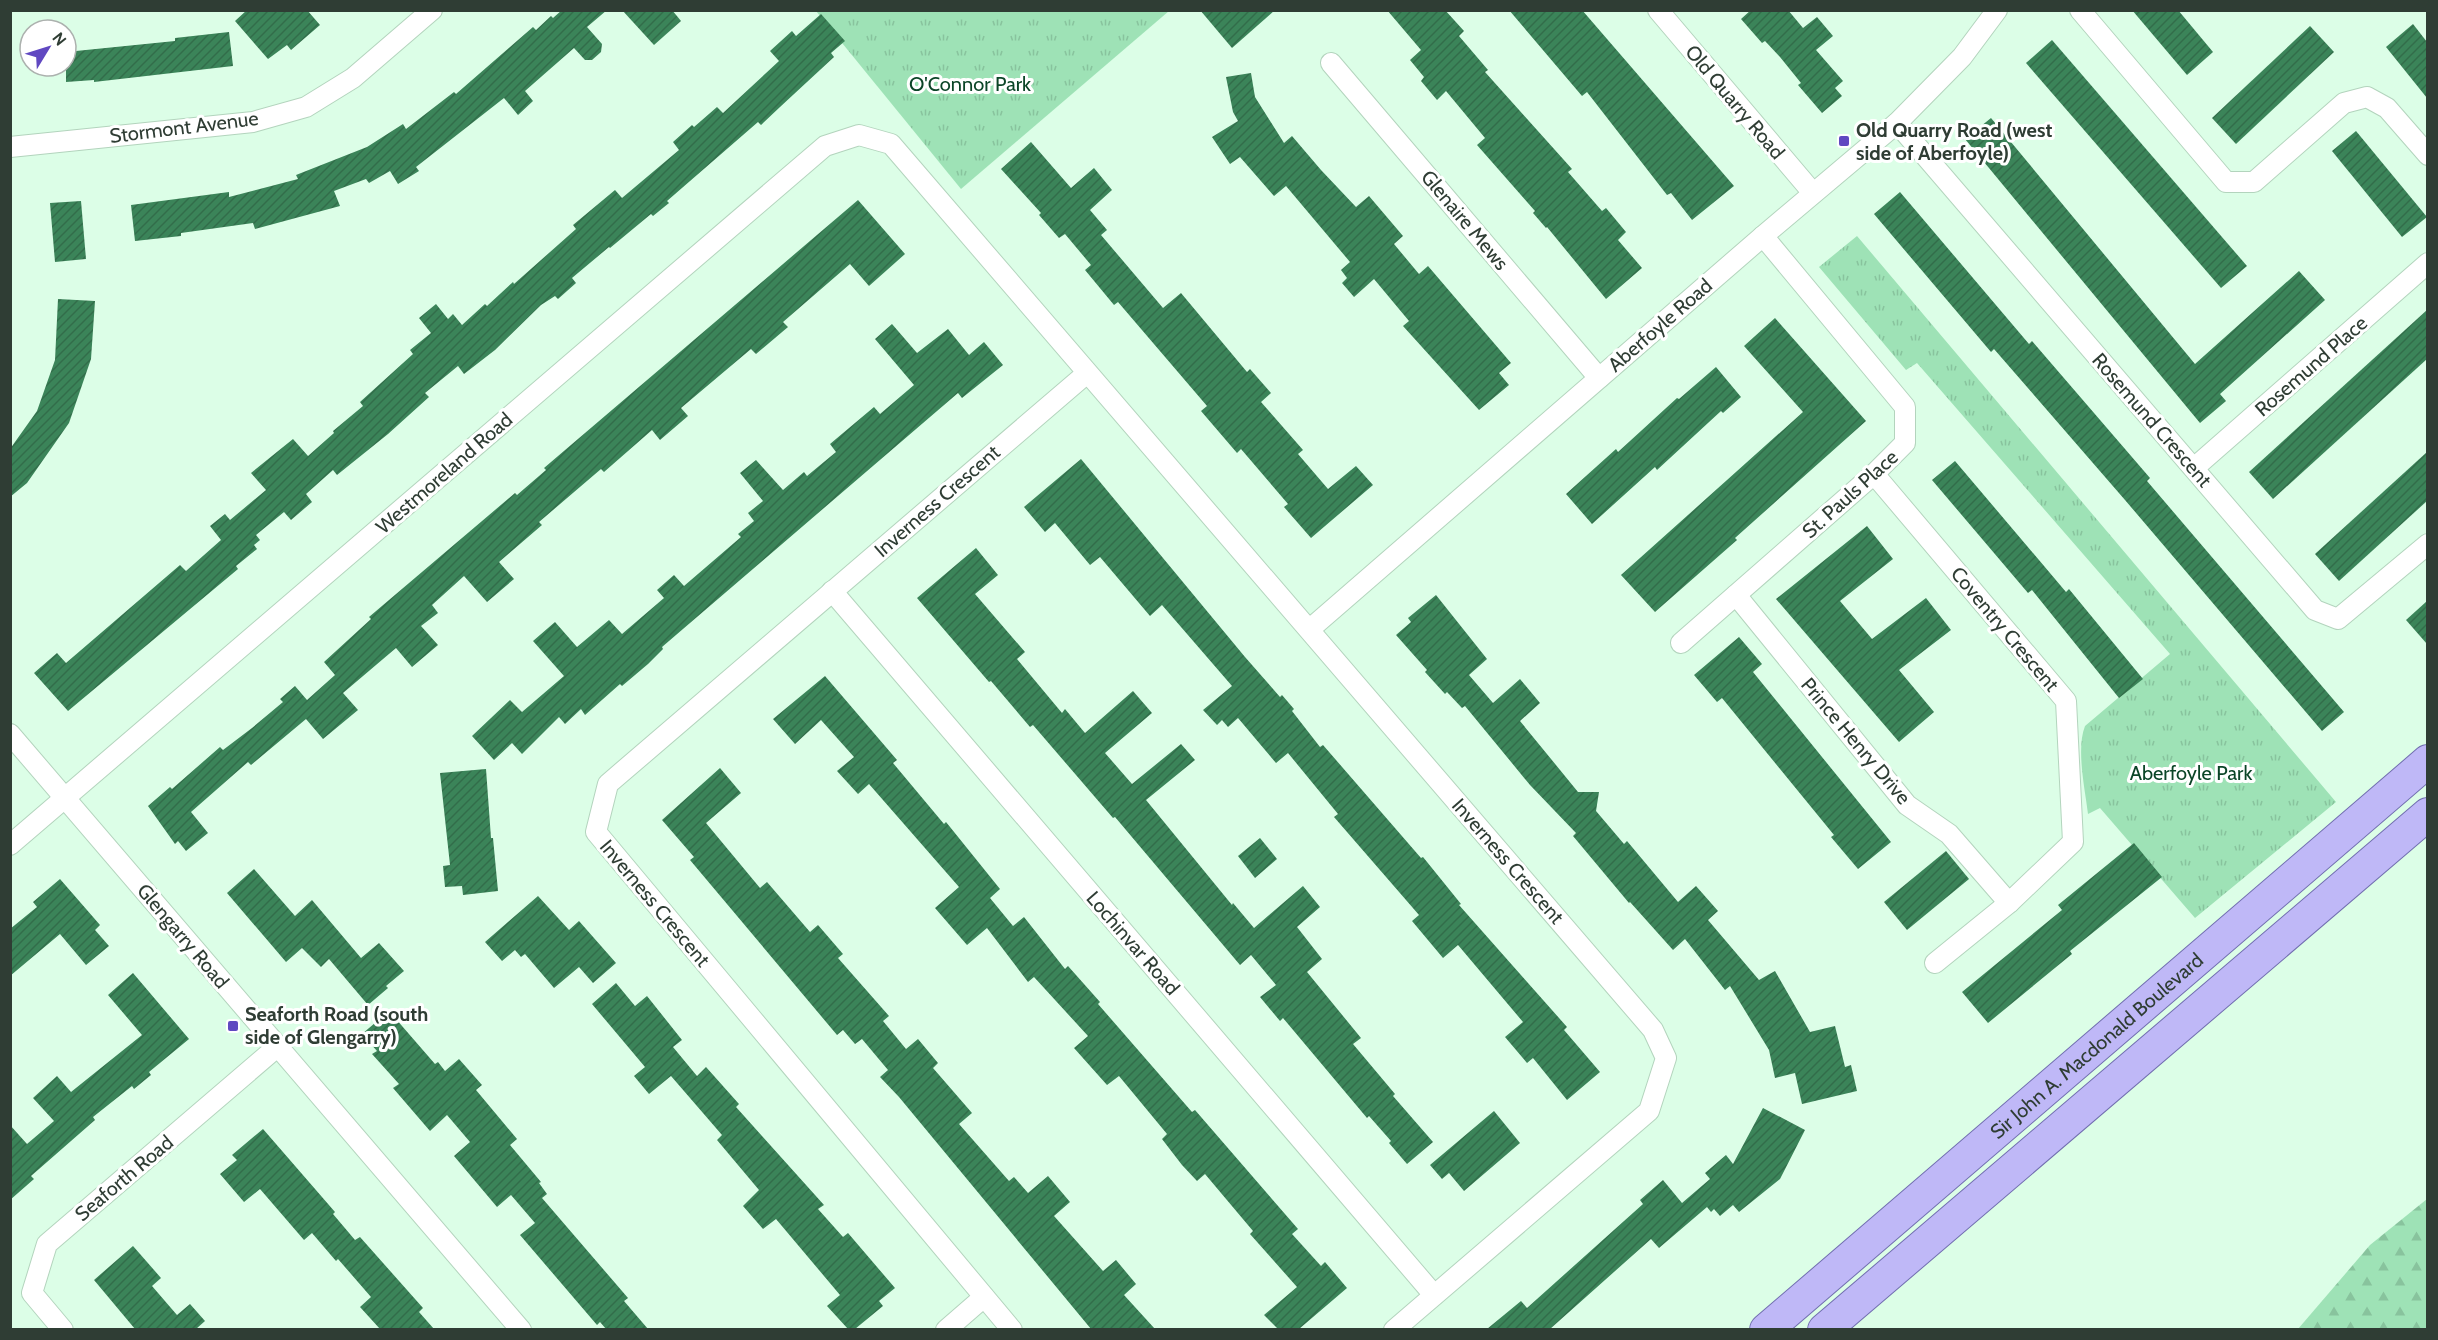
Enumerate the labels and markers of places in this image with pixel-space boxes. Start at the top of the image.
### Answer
place label: Old Quarry Road (west side of Aberfoyle) [1856,118,2052,165]
marker: Old Quarry Road (west side of Aberfoyle) [1837,134,1851,148]
place label: Seaforth Road (south side of Glengarry) [245,1002,428,1049]
marker: Seaforth Road (south side of Glengarry) [226,1019,240,1033]

